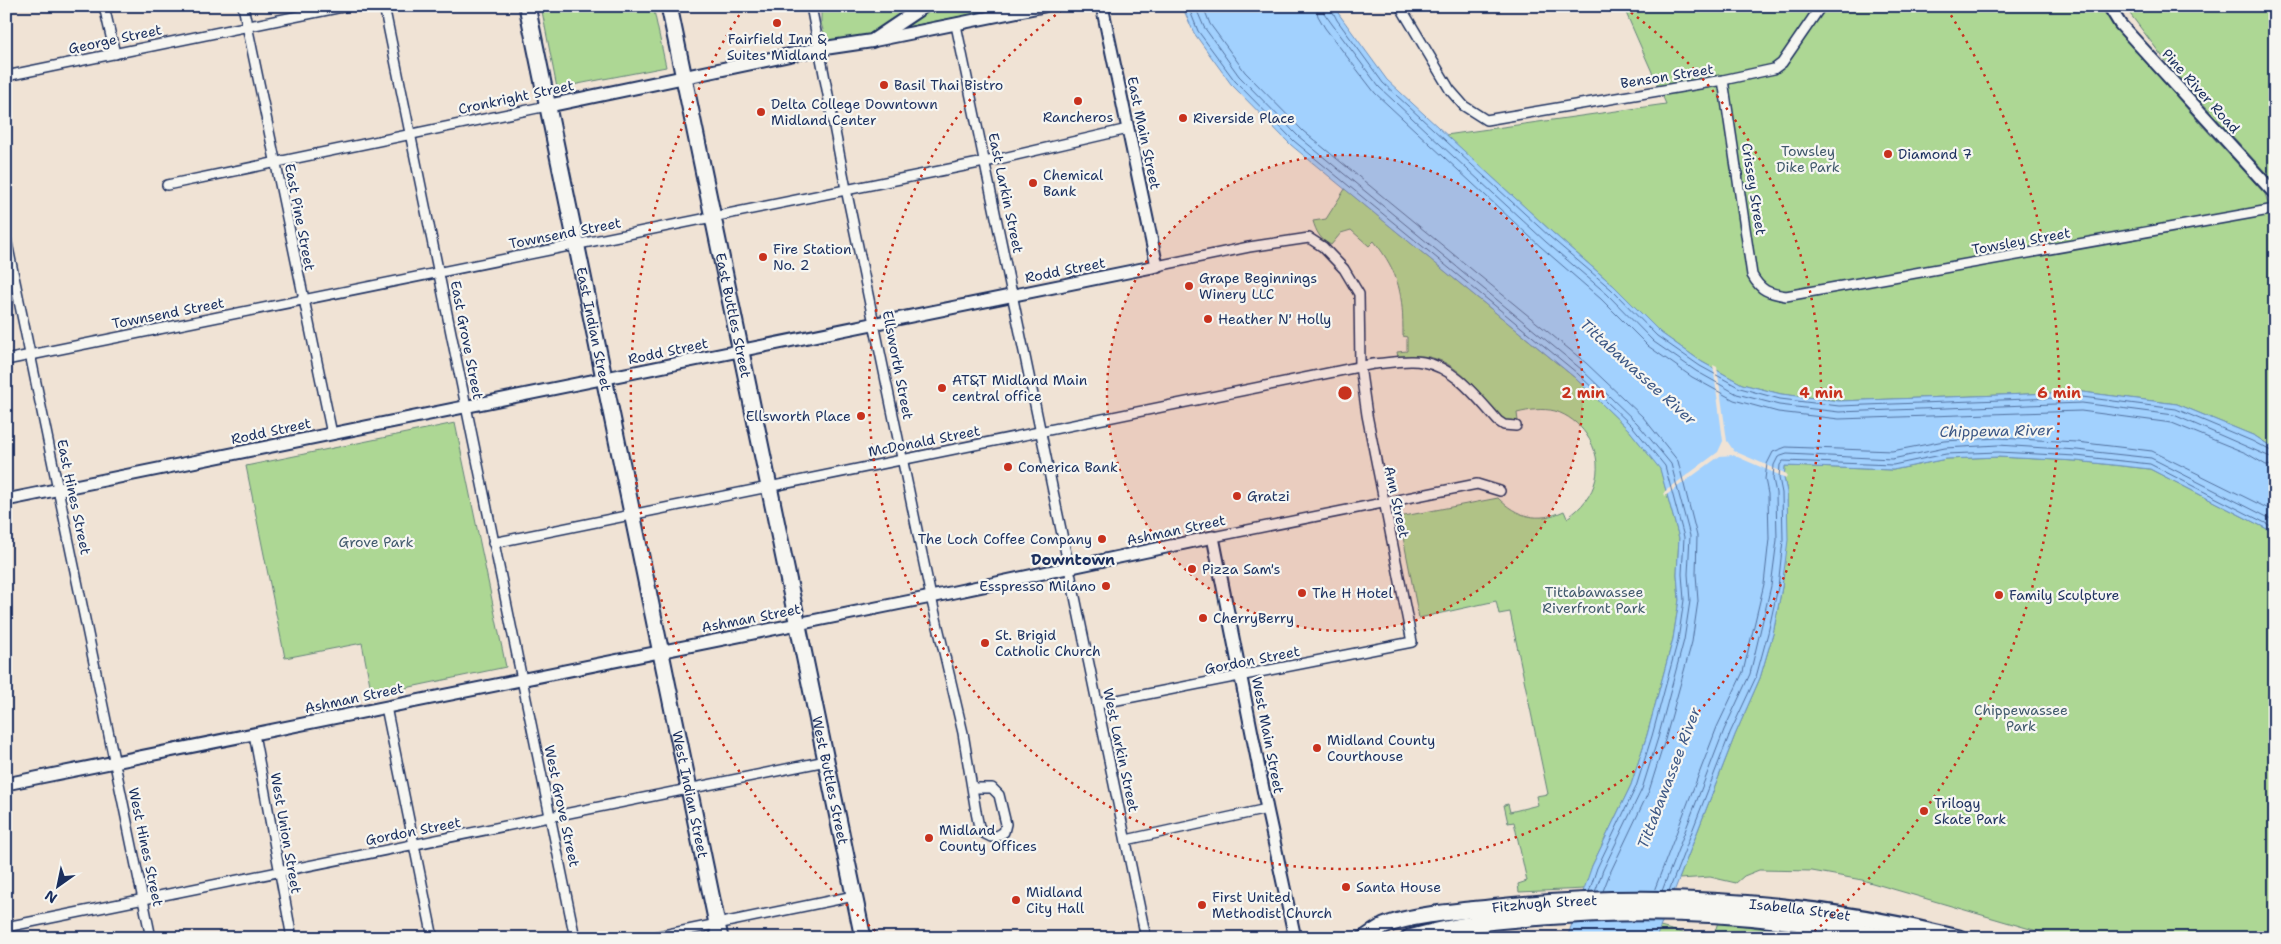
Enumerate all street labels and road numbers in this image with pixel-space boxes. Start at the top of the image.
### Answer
street label: George Street [67,20,163,58]
street label: Pine River Road [2158,45,2244,137]
street label: Benson Street [1619,60,1715,92]
street label: East Main Street [1123,75,1165,191]
street label: Cronkright Street [457,76,575,118]
street label: East Larkin Street [984,131,1028,255]
street label: Crissey Street [1738,142,1770,236]
street label: East Pine Street [281,162,319,272]
street label: Townsend Street [507,213,623,253]
street label: Towsley Street [1970,223,2072,259]
street label: East Buttles Street [712,251,755,380]
street label: Rodd Street [1023,253,1107,287]
street label: East Indian Street [572,265,616,393]
street label: East Grove Street [447,279,487,401]
street label: Townsend Street [110,293,226,333]
street label: Ellsworth Street [879,309,917,421]
street label: Rodd Street [626,334,710,368]
street label: Rodd Street [229,414,313,448]
street label: McDonald Street [867,421,981,461]
street label: East Hines Street [53,438,95,556]
street label: Ann Street [1381,464,1413,540]
street label: Ashman Street [1125,511,1227,549]
street label: Ashman Street [700,600,802,636]
street label: Gordon Street [1203,642,1301,678]
street label: West Main Street [1248,675,1288,795]
street label: Ashman Street [303,679,405,717]
street label: West Larkin Street [1099,686,1143,814]
street label: West Buttles Street [808,714,852,846]
street label: West Indian Street [668,729,712,860]
street label: West Grove Street [540,743,584,869]
street label: West Union Street [266,771,306,895]
street label: West Hines Street [125,786,167,908]
street label: Gordon Street [364,813,462,849]
street label: Fitzhugh Street [1491,891,1597,917]
street label: Isabella Street [1749,895,1852,925]

